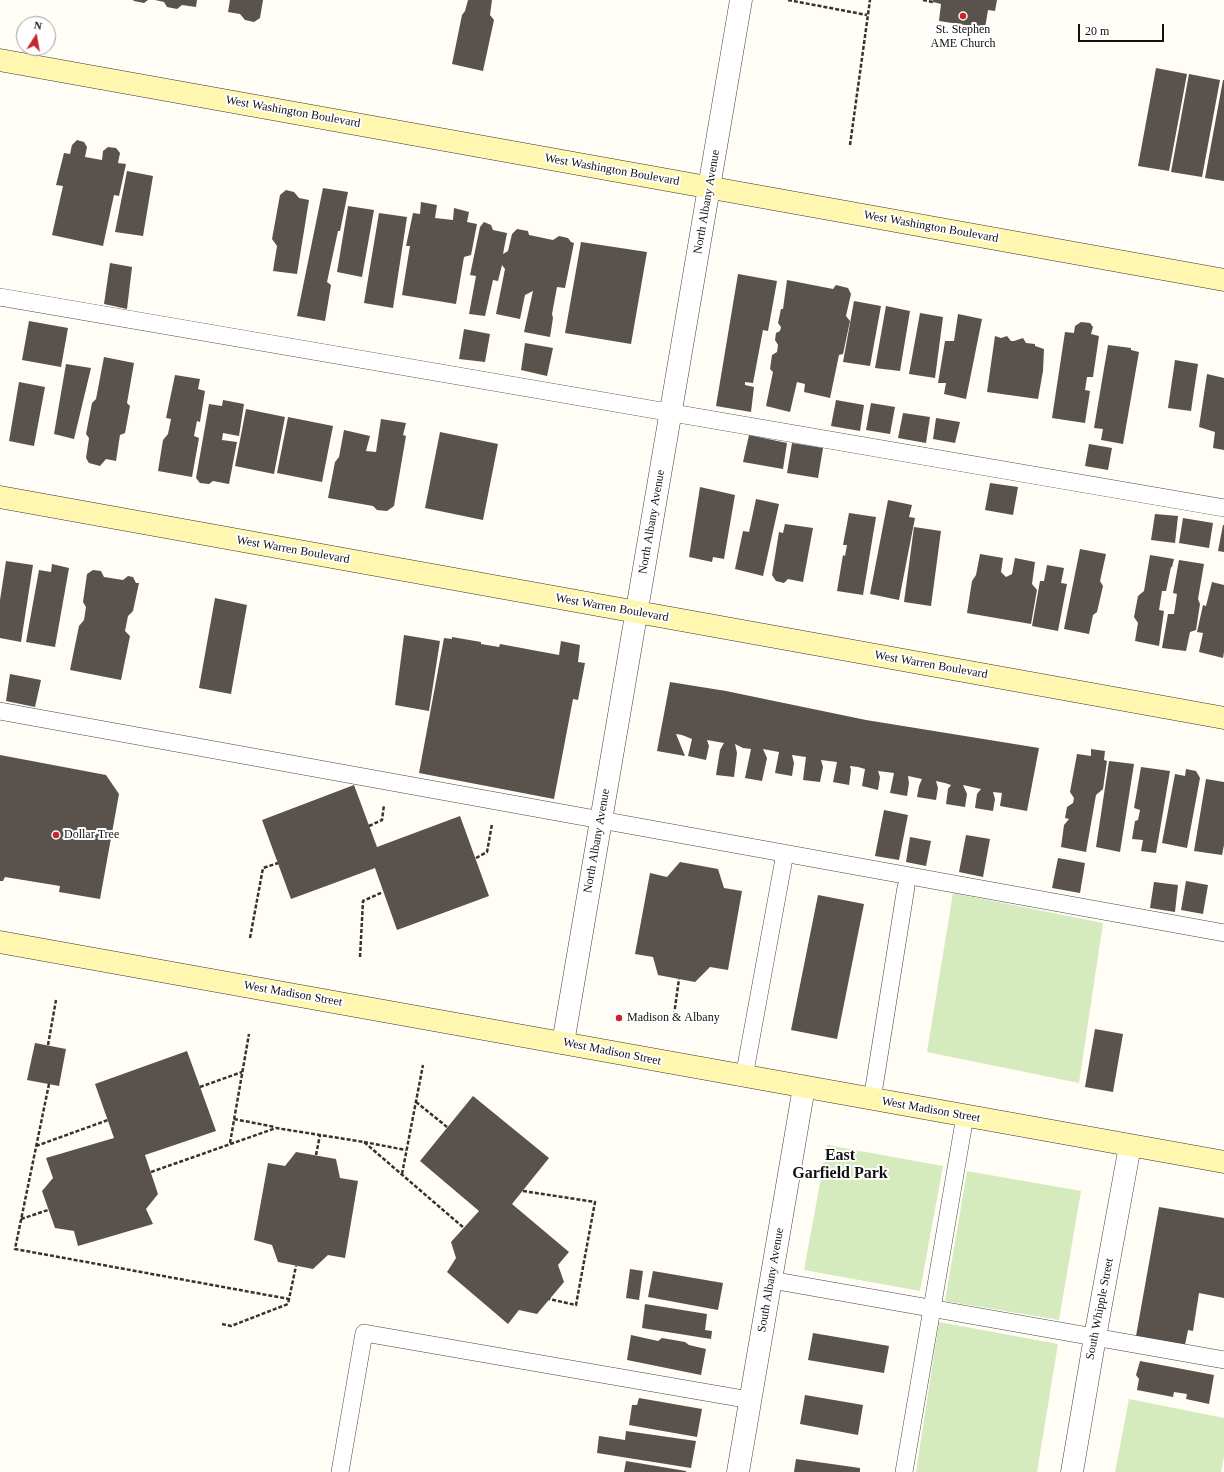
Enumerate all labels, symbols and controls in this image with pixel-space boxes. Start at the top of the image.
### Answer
marker: St. Stephen AME Church [958,11,968,21]
north arrow [16,16,56,56]
scale bar [1080,16,1166,42]
text: N [33,19,43,32]
place label: St. Stephen AME Church [931,23,995,51]
text: 20 m [1085,24,1109,38]
street label: West Washington Boulevard [224,93,362,131]
street label: North Albany Avenue [691,149,723,255]
street label: West Washington Boulevard [543,151,681,189]
street label: West Washington Boulevard [862,208,1000,246]
street label: North Albany Avenue [636,469,668,575]
street label: West Warren Boulevard [235,533,351,567]
street label: West Warren Boulevard [554,591,670,625]
street label: West Warren Boulevard [873,648,989,682]
street label: North Albany Avenue [581,788,613,894]
place label: Dollar Tree [64,828,119,842]
marker: Dollar Tree [51,830,61,840]
street label: West Madison Street [243,978,343,1010]
place label: Madison & Albany [627,1011,720,1025]
marker: Madison & Albany [614,1013,624,1023]
street label: West Madison Street [562,1035,662,1069]
street label: West Madison Street [881,1094,981,1126]
district label: East Garfield Park [792,1146,888,1184]
street label: South Albany Avenue [755,1227,787,1333]
street label: South Whipple Street [1083,1257,1117,1361]

